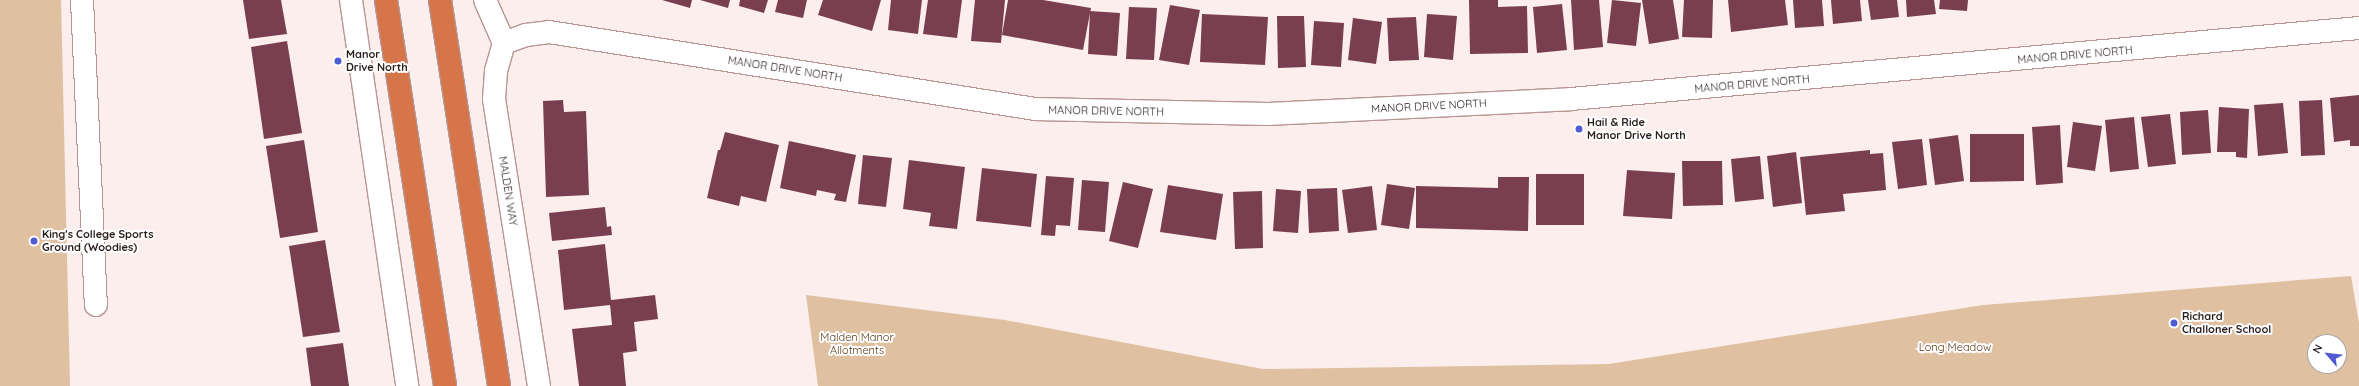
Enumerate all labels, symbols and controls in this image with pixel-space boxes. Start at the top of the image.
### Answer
street label: MANOR DRIVE NORTH [2017,43,2133,67]
place label: Manor Drive North [346,48,408,74]
street label: MANOR DRIVE NORTH [727,53,843,85]
marker: Manor Drive North [333,56,343,66]
street label: MANOR DRIVE NORTH [1694,72,1810,96]
street label: MANOR DRIVE NORTH [1371,96,1487,116]
street label: MANOR DRIVE NORTH [1048,103,1164,119]
place label: Hail & Ride Manor Drive North [1587,116,1686,142]
marker: Hail & Ride Manor Drive North [1574,124,1584,134]
street label: MALDEN WAY [496,155,520,227]
place label: King's College Sports Ground (Woodies) [42,228,154,254]
marker: King's College Sports Ground (Woodies) [29,236,39,246]
place label: Richard Challoner School [2182,310,2271,336]
marker: Richard Challoner School [2169,318,2179,328]
park label: Malden Manor Allotments [820,331,894,357]
north arrow [2307,334,2347,374]
park label: Long Meadow [1919,340,1991,354]
text: N [2309,342,2325,356]

